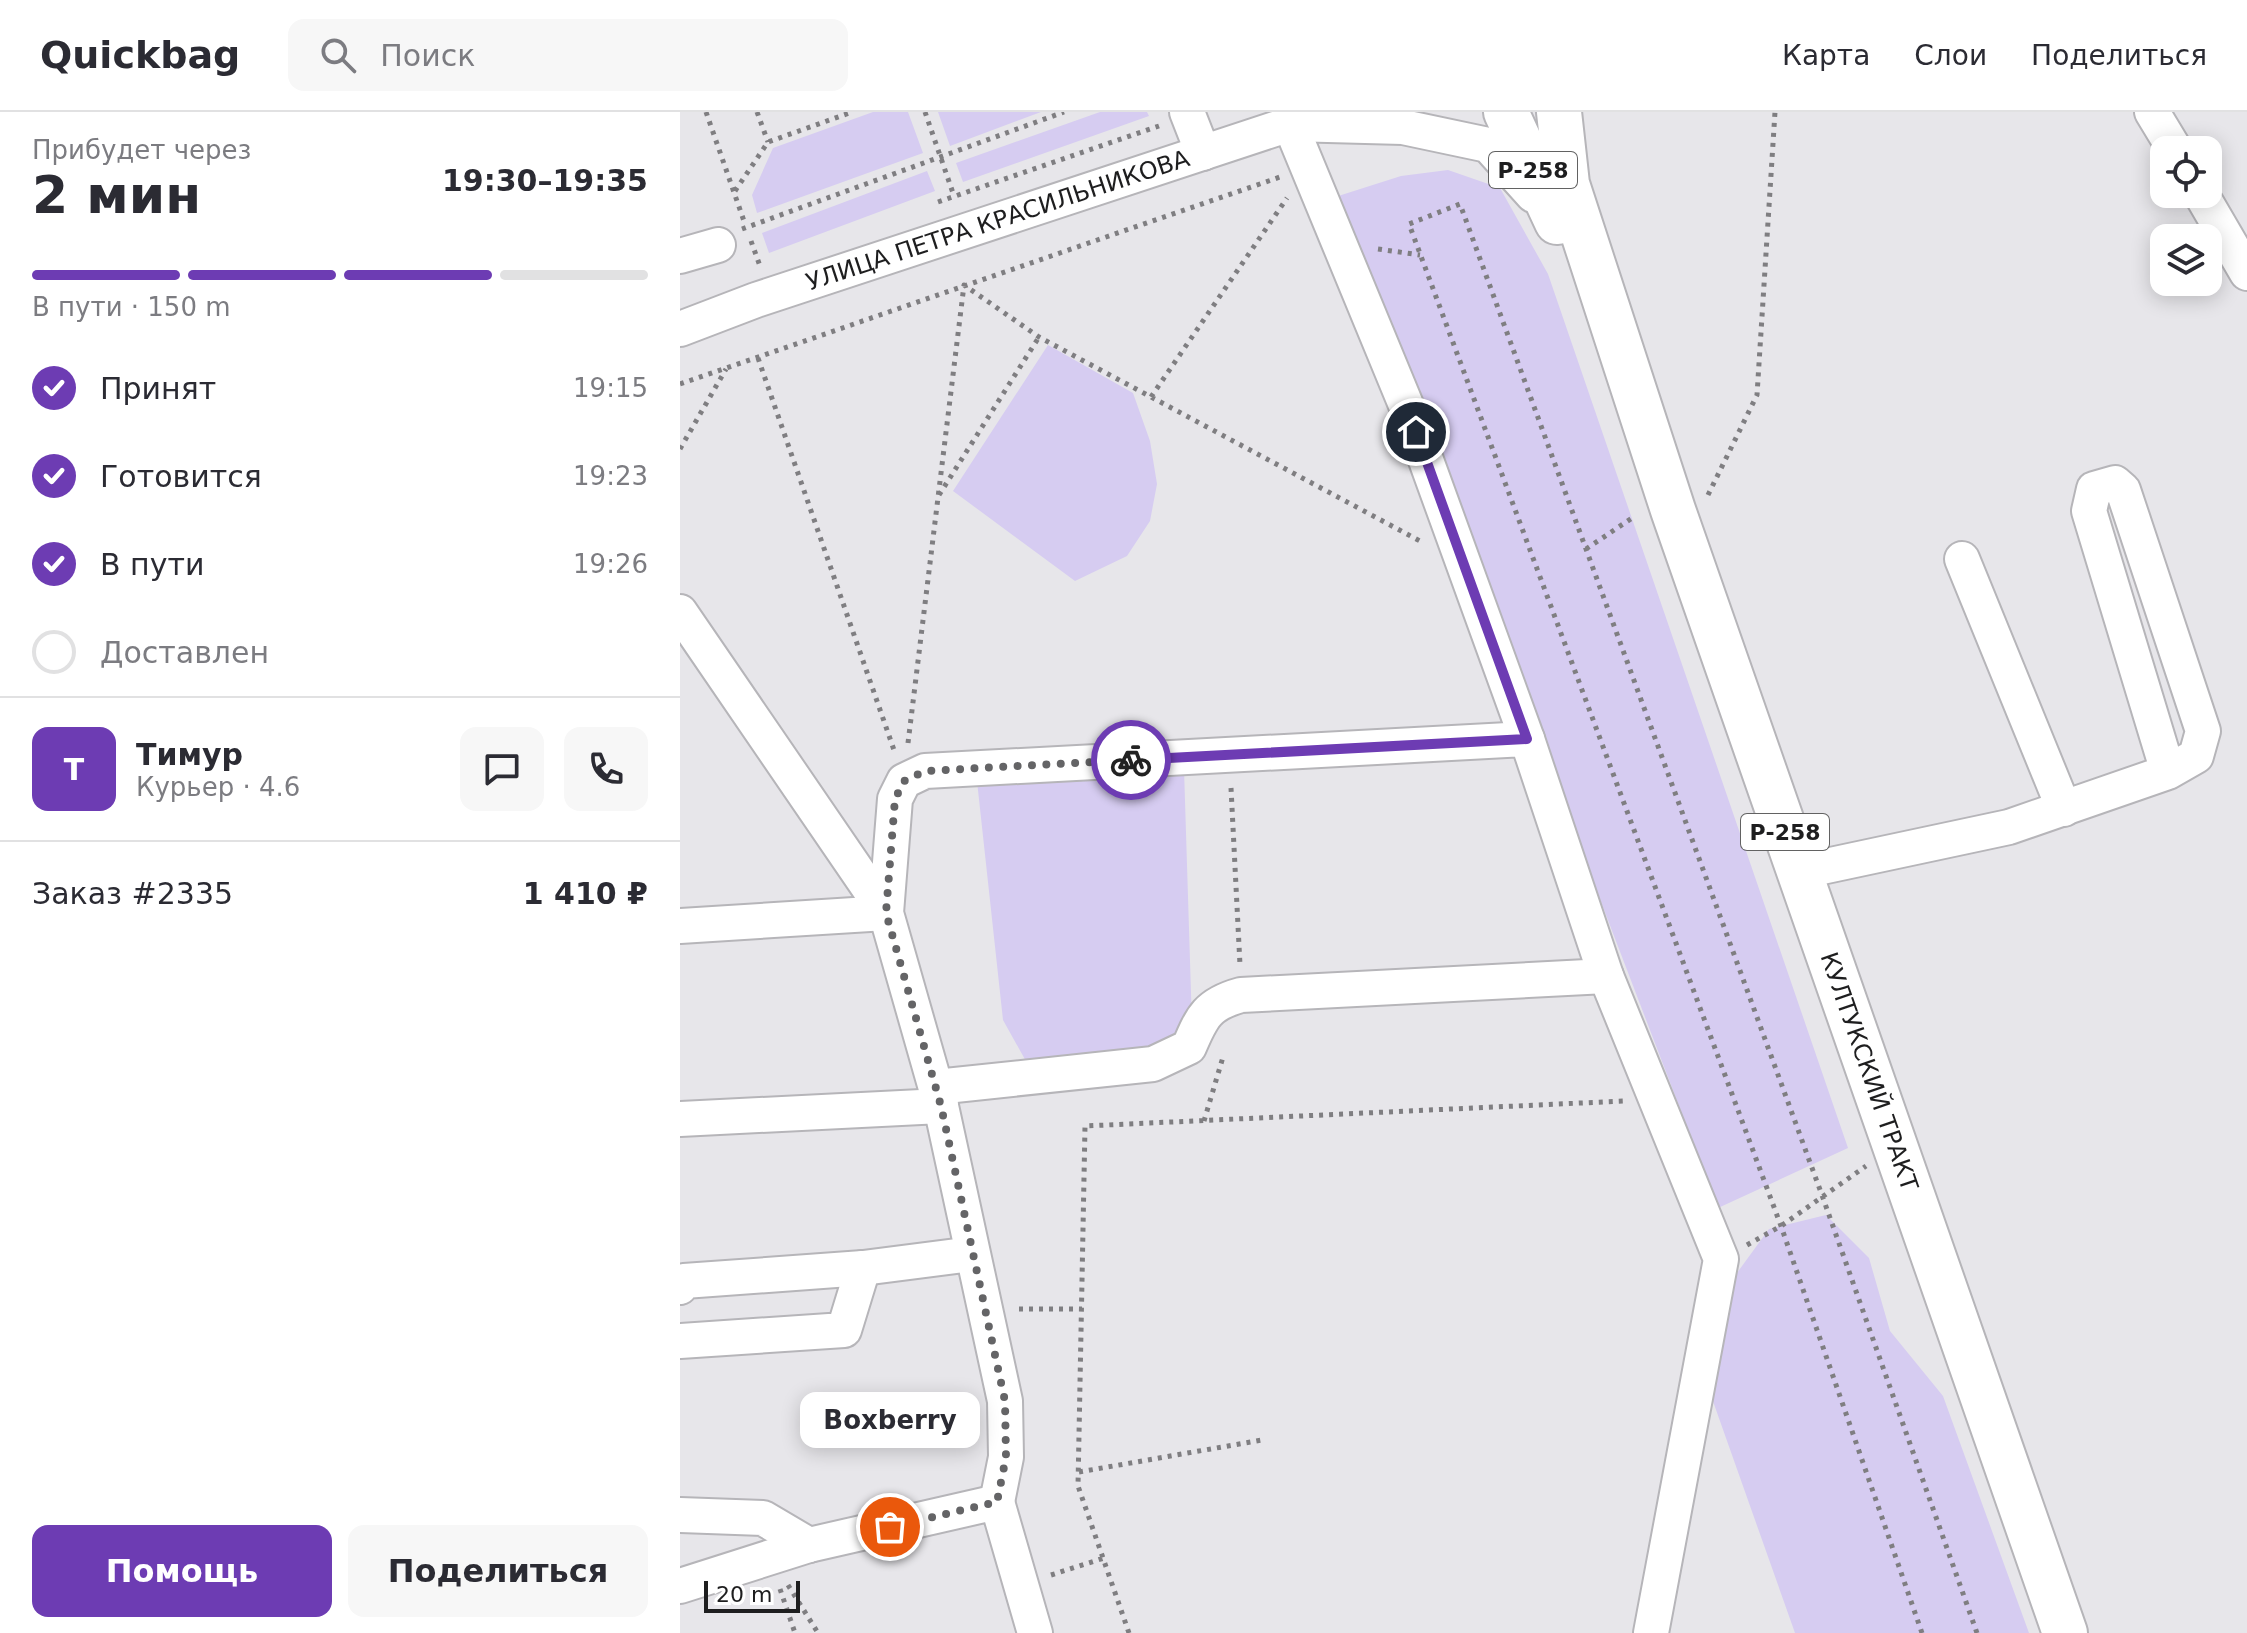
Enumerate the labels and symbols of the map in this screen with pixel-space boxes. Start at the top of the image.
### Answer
street label: УЛИЦА ПЕТРА КРАСИЛЬНИКОВА [803,144,1194,296]
road number: Р-258 [1489,152,1577,188]
pin [1382,398,1450,466]
courier [1091,720,1171,800]
road number: Р-258 [1741,814,1829,850]
street label: КУЛТУКСКИЙ ТРАКТ [1814,949,1924,1195]
callout: Boxberry [800,1391,980,1447]
pin [856,1493,924,1561]
scale bar [704,1577,800,1613]

